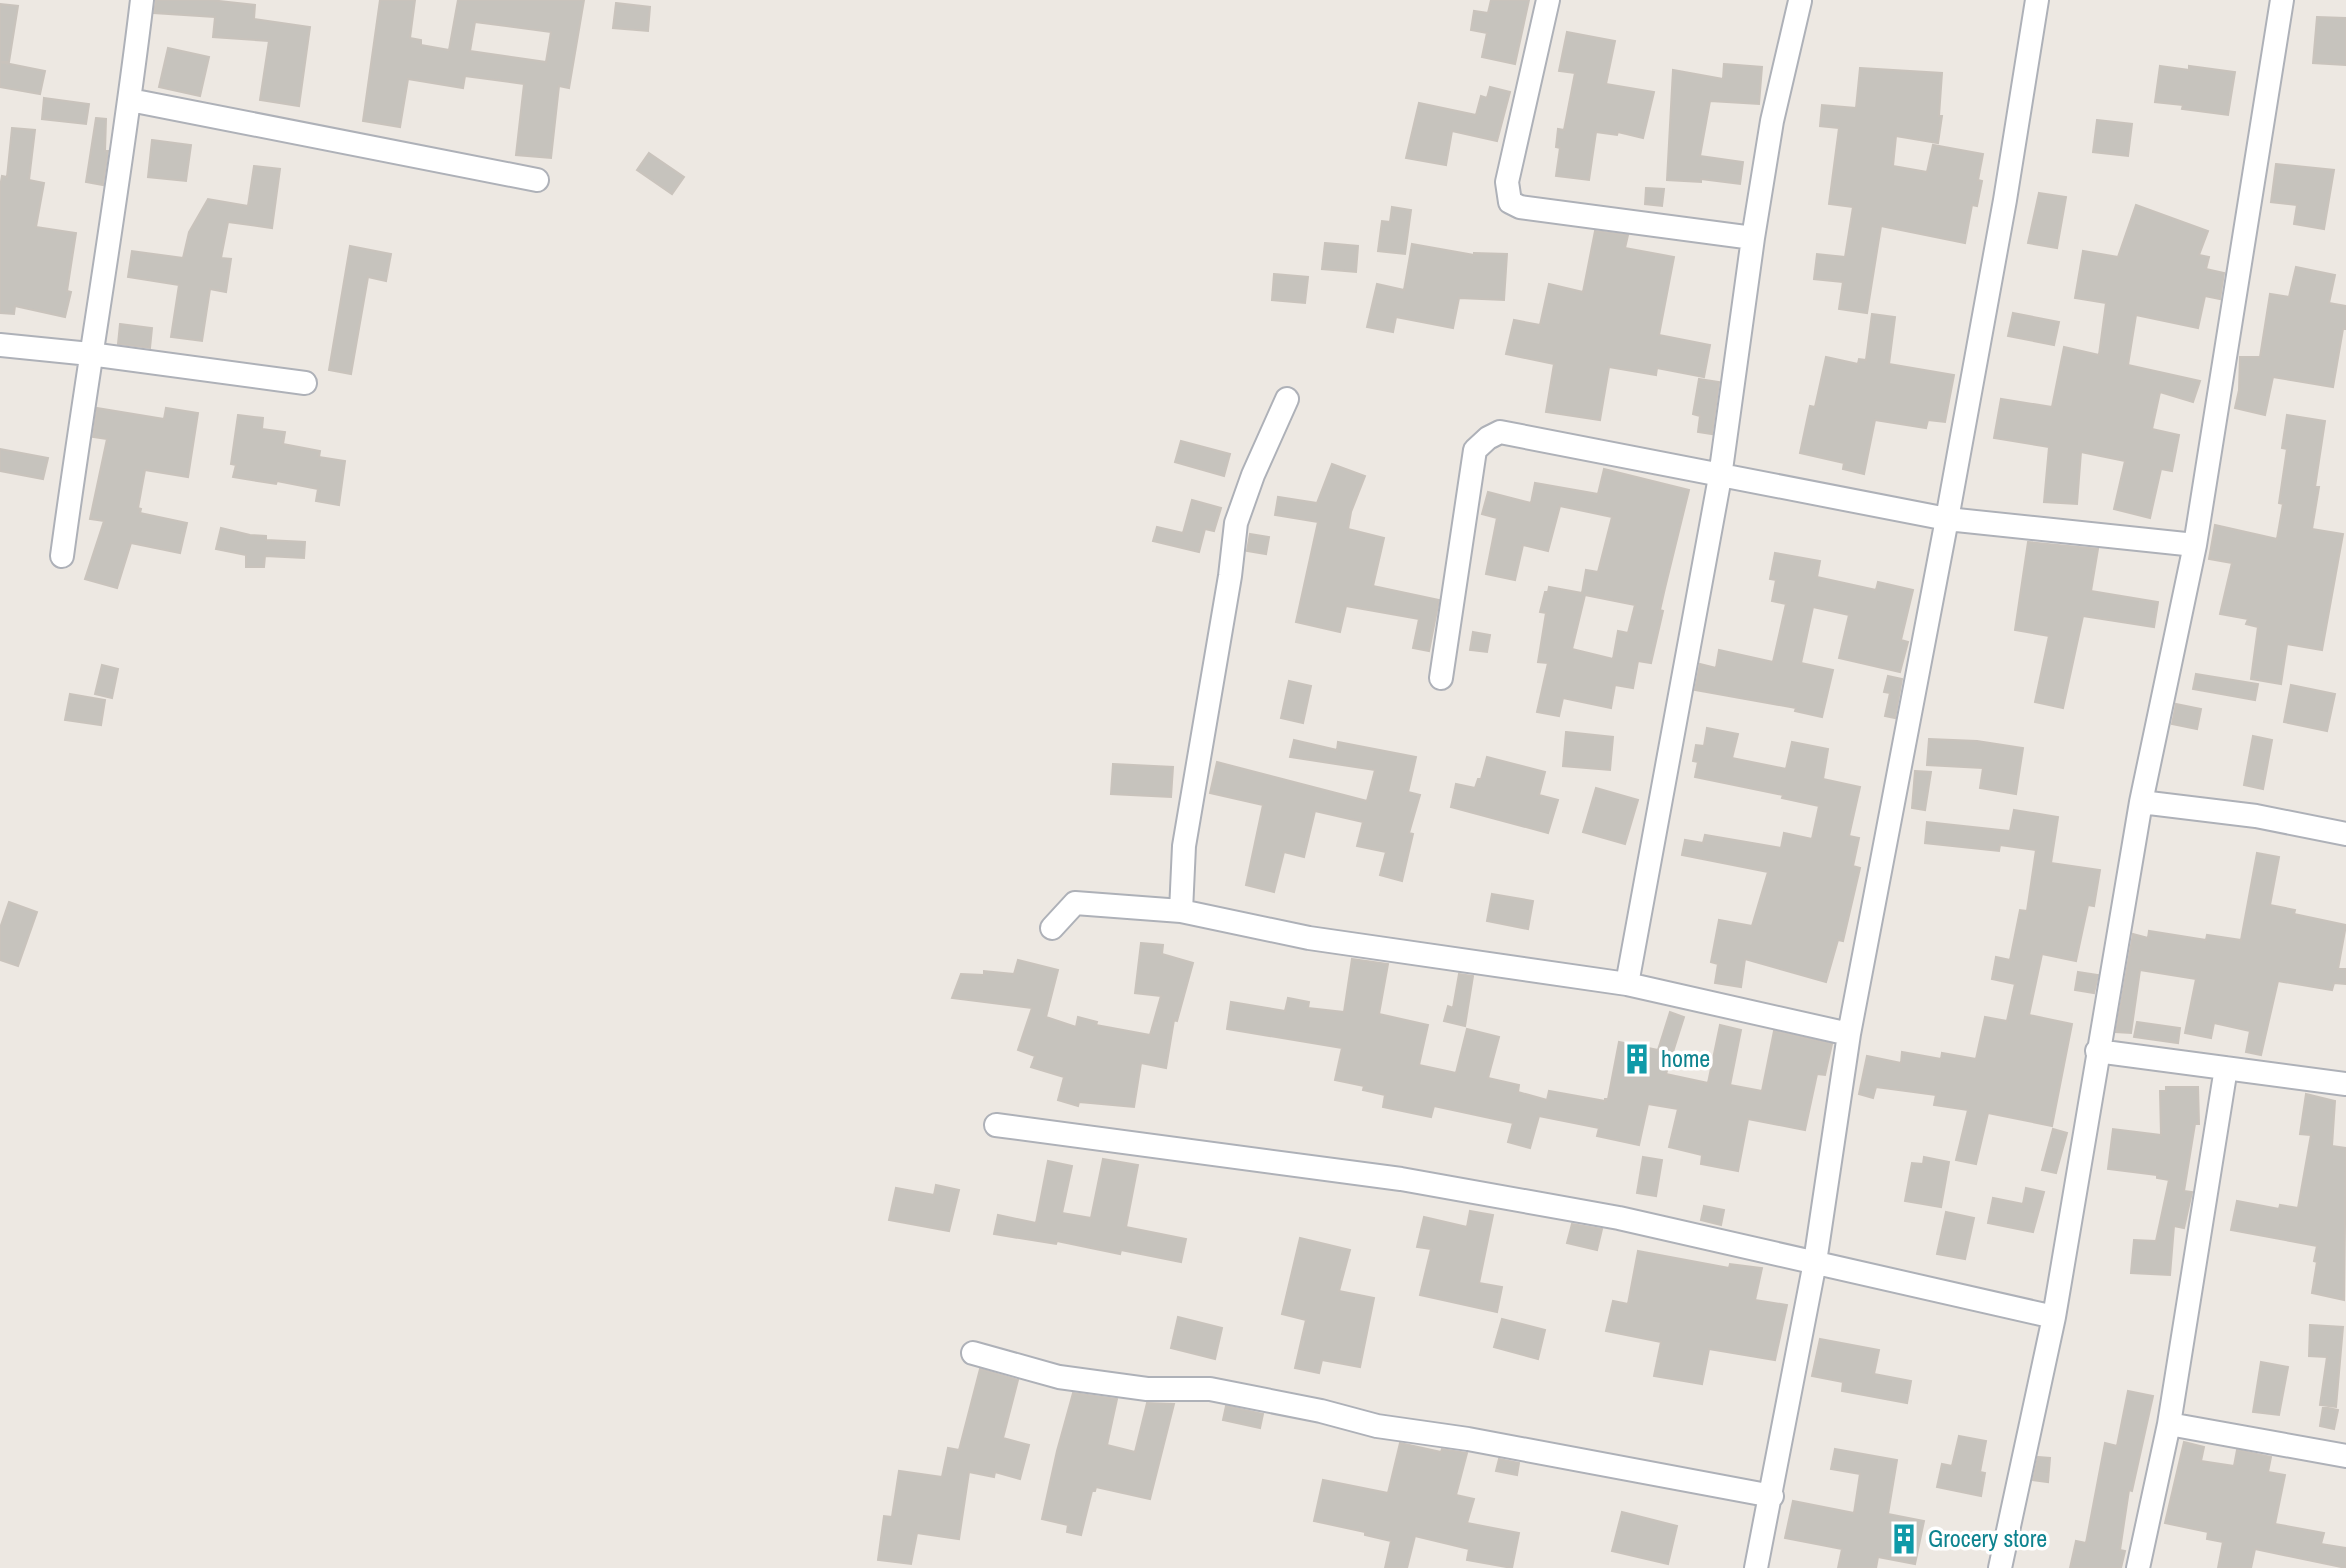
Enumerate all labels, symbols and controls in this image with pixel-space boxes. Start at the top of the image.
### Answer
building icon: home [1620,1042,1654,1076]
place label: home [1661,1042,1710,1074]
building icon: Grocery store [1887,1522,1921,1556]
place label: Grocery store [1928,1522,2047,1554]

